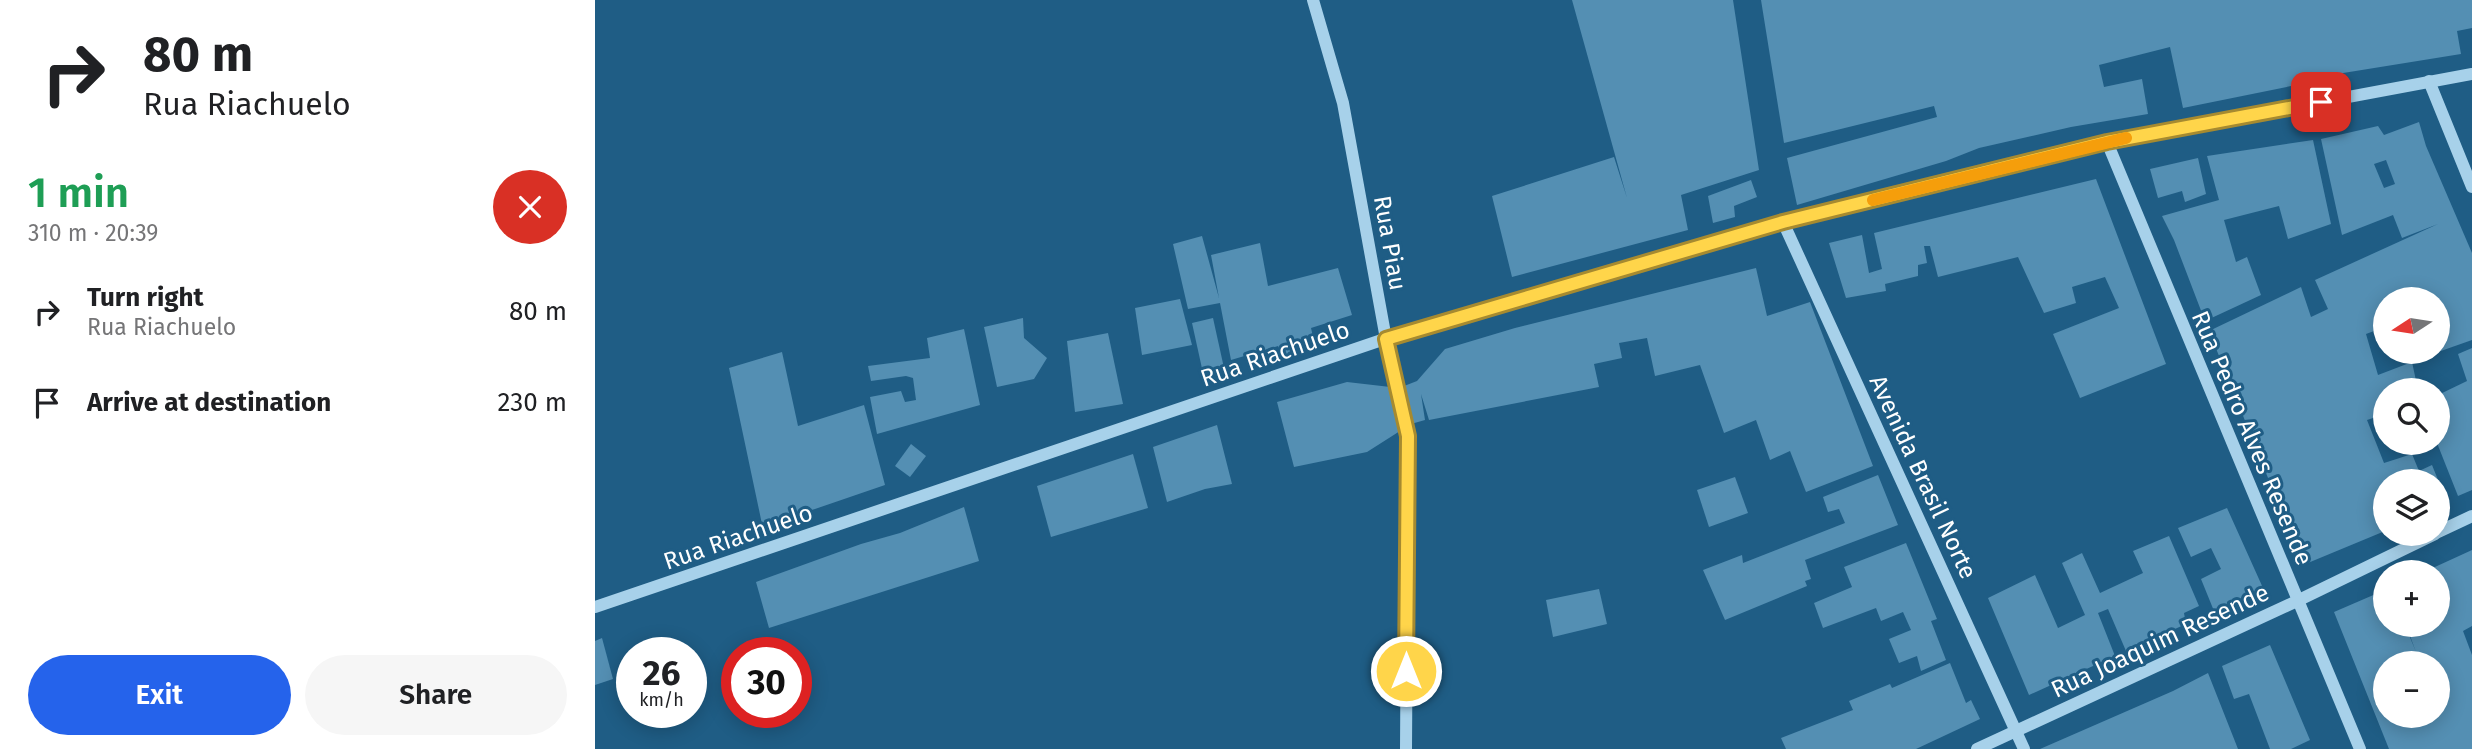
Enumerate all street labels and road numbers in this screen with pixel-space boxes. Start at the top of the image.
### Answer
street label: Rua Piau [1368,193,1412,293]
street label: Rua Pedro Alves Resende [2186,307,2318,569]
street label: Rua Riachuelo [1197,315,1353,393]
street label: Avenida Brasil Norte [1864,371,1982,583]
street label: Rua Riachuelo [660,498,816,576]
street label: Rua Joaquim Resende [2047,578,2273,704]

